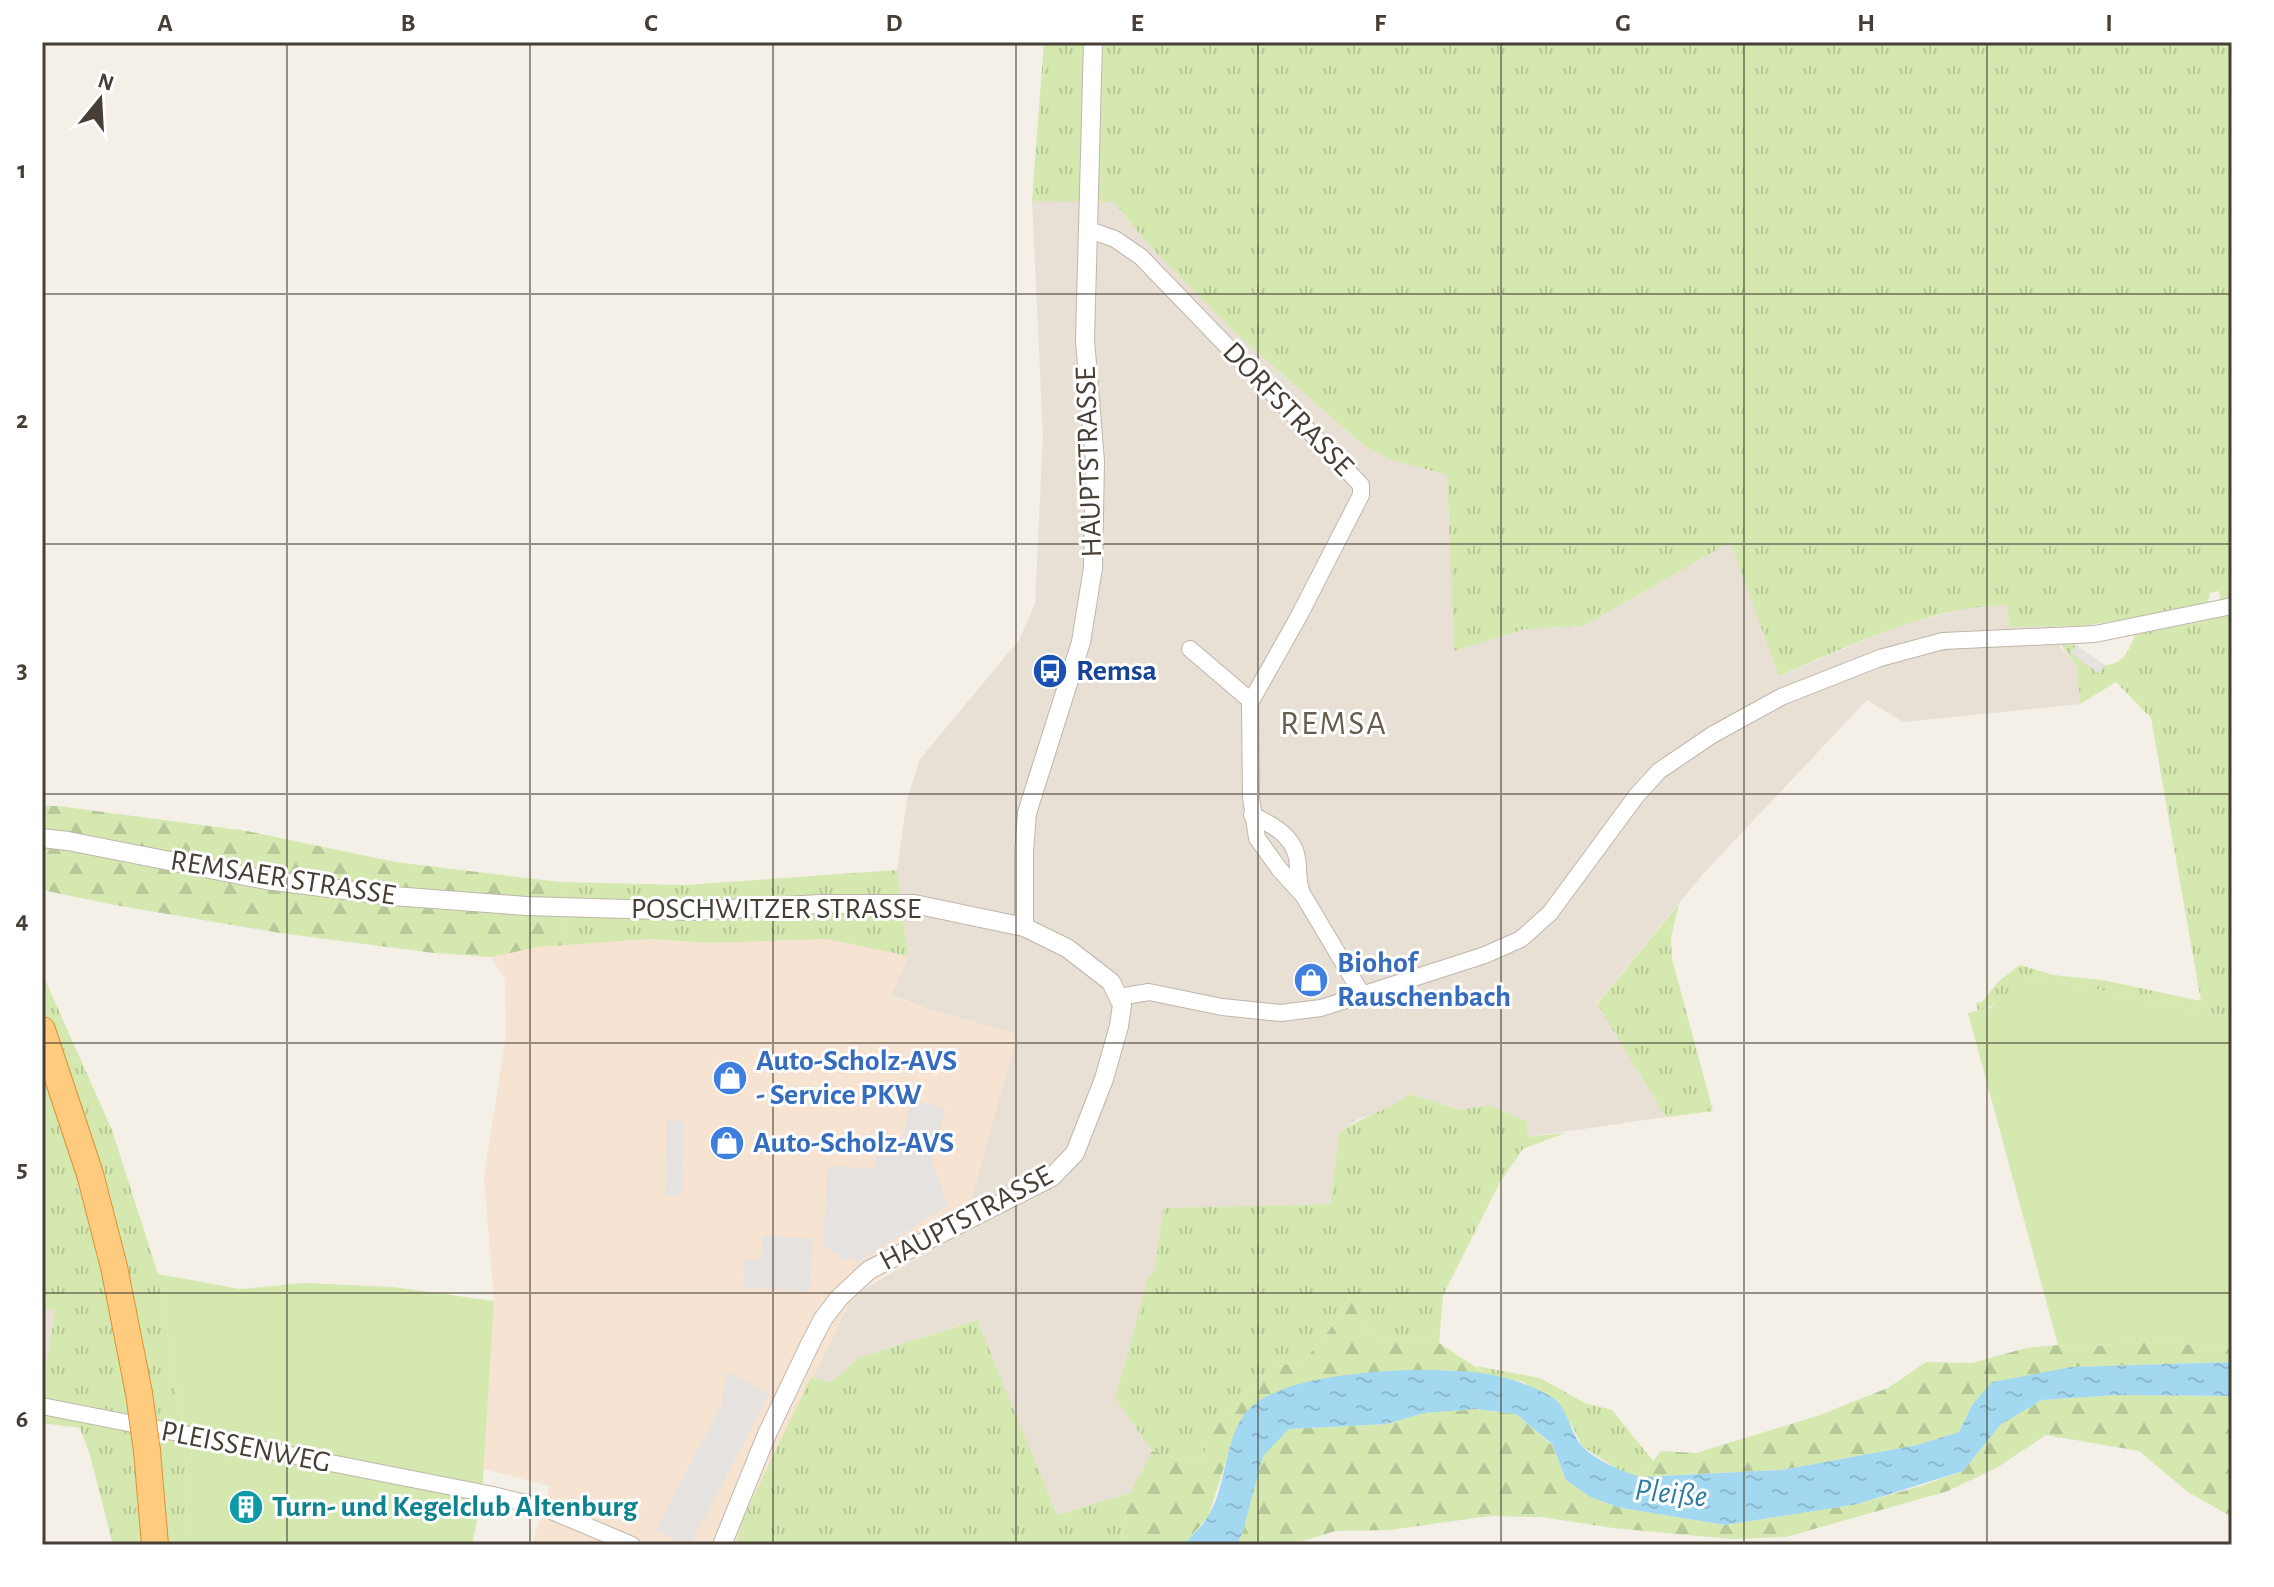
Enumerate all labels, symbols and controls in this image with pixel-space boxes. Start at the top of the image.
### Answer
text: A [157,10,173,36]
text: B [400,10,416,36]
text: C [644,10,658,36]
text: D [885,10,903,36]
text: E [1130,10,1144,36]
text: F [1374,10,1387,36]
text: G [1615,10,1631,36]
text: H [1857,10,1875,36]
text: I [2105,10,2113,36]
north arrow [60,60,140,140]
text: N [95,69,117,95]
text: 1 [17,157,27,183]
street label: DORFSTRASSE [1217,336,1359,482]
street label: HAUPTSTRASSE [1071,366,1107,558]
text: 2 [16,407,28,433]
bus stop icon: Remsa [1031,652,1069,690]
place label: Remsa [1076,656,1157,686]
text: 3 [16,657,28,683]
district label: REMSA [1280,707,1388,741]
street label: REMSAER STRASSE [168,845,398,911]
street label: POSCHWITZER STRASSE [631,894,921,924]
text: 4 [15,907,29,933]
place label: Biohof Rauschenbach [1337,948,1511,1012]
shop icon: Biohof Rauschenbach [1292,961,1330,999]
place label: Auto-Scholz-AVS - Service PKW [756,1046,957,1110]
shop icon: Auto-Scholz-AVS - Service PKW [711,1059,749,1097]
shop icon: Auto-Scholz-AVS [708,1124,746,1162]
place label: Auto-Scholz-AVS [753,1128,954,1158]
text: 5 [16,1156,28,1182]
street label: HAUPTSTRASSE [875,1160,1057,1276]
text: 6 [16,1406,28,1432]
street label: PLEISSENWEG [159,1416,333,1478]
water label: Pleiße [1633,1473,1709,1513]
building icon: Turn- und Kegelclub Altenburg [227,1488,265,1526]
place label: Turn- und Kegelclub Altenburg [272,1492,639,1522]

